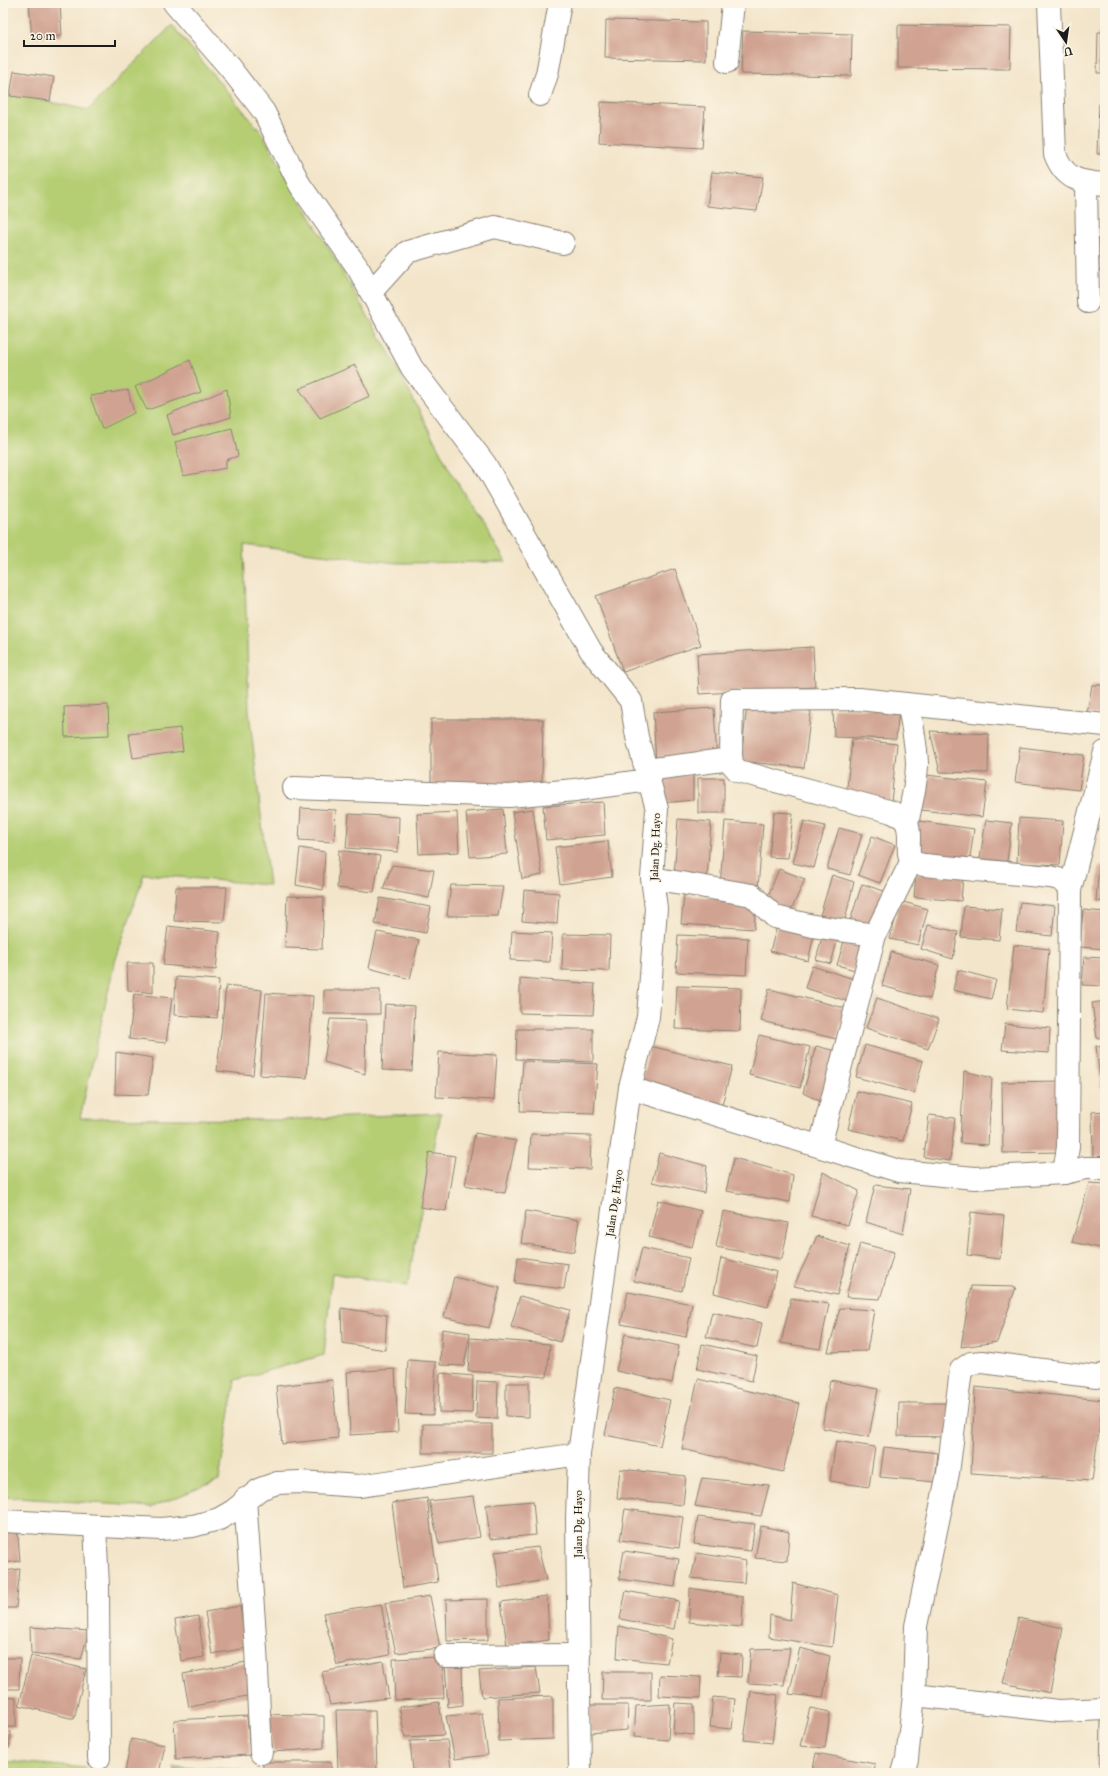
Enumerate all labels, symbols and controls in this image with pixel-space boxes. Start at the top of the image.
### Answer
scale bar [24,22,115,48]
north arrow [1046,22,1086,62]
text: 20 m [30,29,56,43]
text: U [1062,44,1074,59]
street label: Jalan Dg. Hayo [648,812,664,882]
street label: Jalan Dg. Hayo [603,1168,627,1239]
street label: Jalan Dg. Hayo [572,1490,586,1559]

